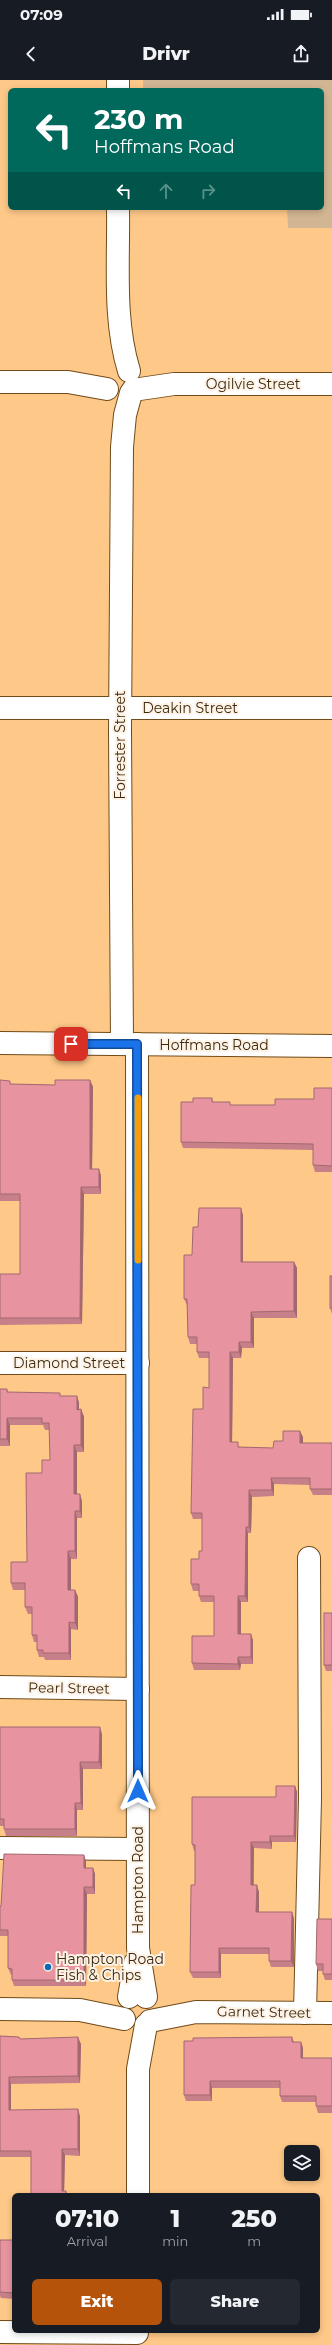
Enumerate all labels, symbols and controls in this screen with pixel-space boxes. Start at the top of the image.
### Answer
text: 07:09 [20,5,63,24]
icon: back [20,43,42,65]
text: Drivr [142,43,190,65]
icon: share [290,43,312,65]
text: 230 m [94,102,183,136]
icon: left [28,104,80,156]
text: Hoffmans Road [94,136,235,158]
icon: left [113,180,135,202]
icon: ahead [155,180,177,202]
icon: right [197,180,219,202]
street label: Ogilvie Street [206,375,301,393]
street label: Forrester Street [111,690,129,800]
street label: Deakin Street [142,699,238,717]
pin [54,1027,88,1061]
icon: arrive [60,1033,82,1055]
street label: Hoffmans Road [159,1036,269,1054]
street label: Diamond Street [13,1354,125,1372]
street label: Pearl Street [28,1678,110,1698]
position arrow [117,1770,159,1812]
street label: Hampton Road [129,1826,147,1934]
place label: Hampton Road Fish & Chips [56,1950,164,1984]
marker: Hampton Road Fish & Chips [43,1962,53,1972]
street label: Garnet Street [217,2002,312,2022]
map controls [284,2145,320,2181]
button: layers [284,2145,320,2181]
text: 07:10 [55,2204,119,2233]
text: 1 [170,2204,180,2233]
text: 250 [231,2204,277,2233]
text: Arrival [67,2233,108,2249]
text: min [162,2233,188,2249]
text: m [247,2233,261,2249]
button: Exit [32,2279,162,2325]
button: Share [170,2279,300,2325]

